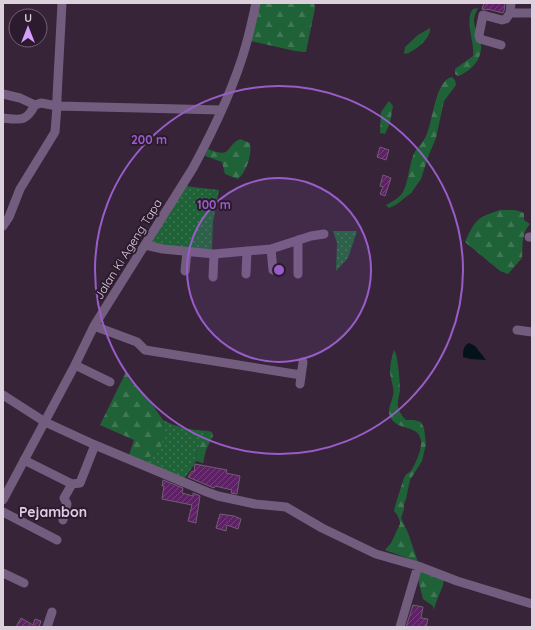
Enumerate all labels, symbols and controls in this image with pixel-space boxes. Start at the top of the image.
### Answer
north arrow [8,8,48,48]
text: U [24,11,32,25]
text: 200 m [131,132,167,147]
street label: Jalan Ki Ageng Tapa [91,196,165,302]
text: 100 m [197,197,231,212]
centre of rings [272,263,286,277]
district label: Pejambon [19,503,87,521]

